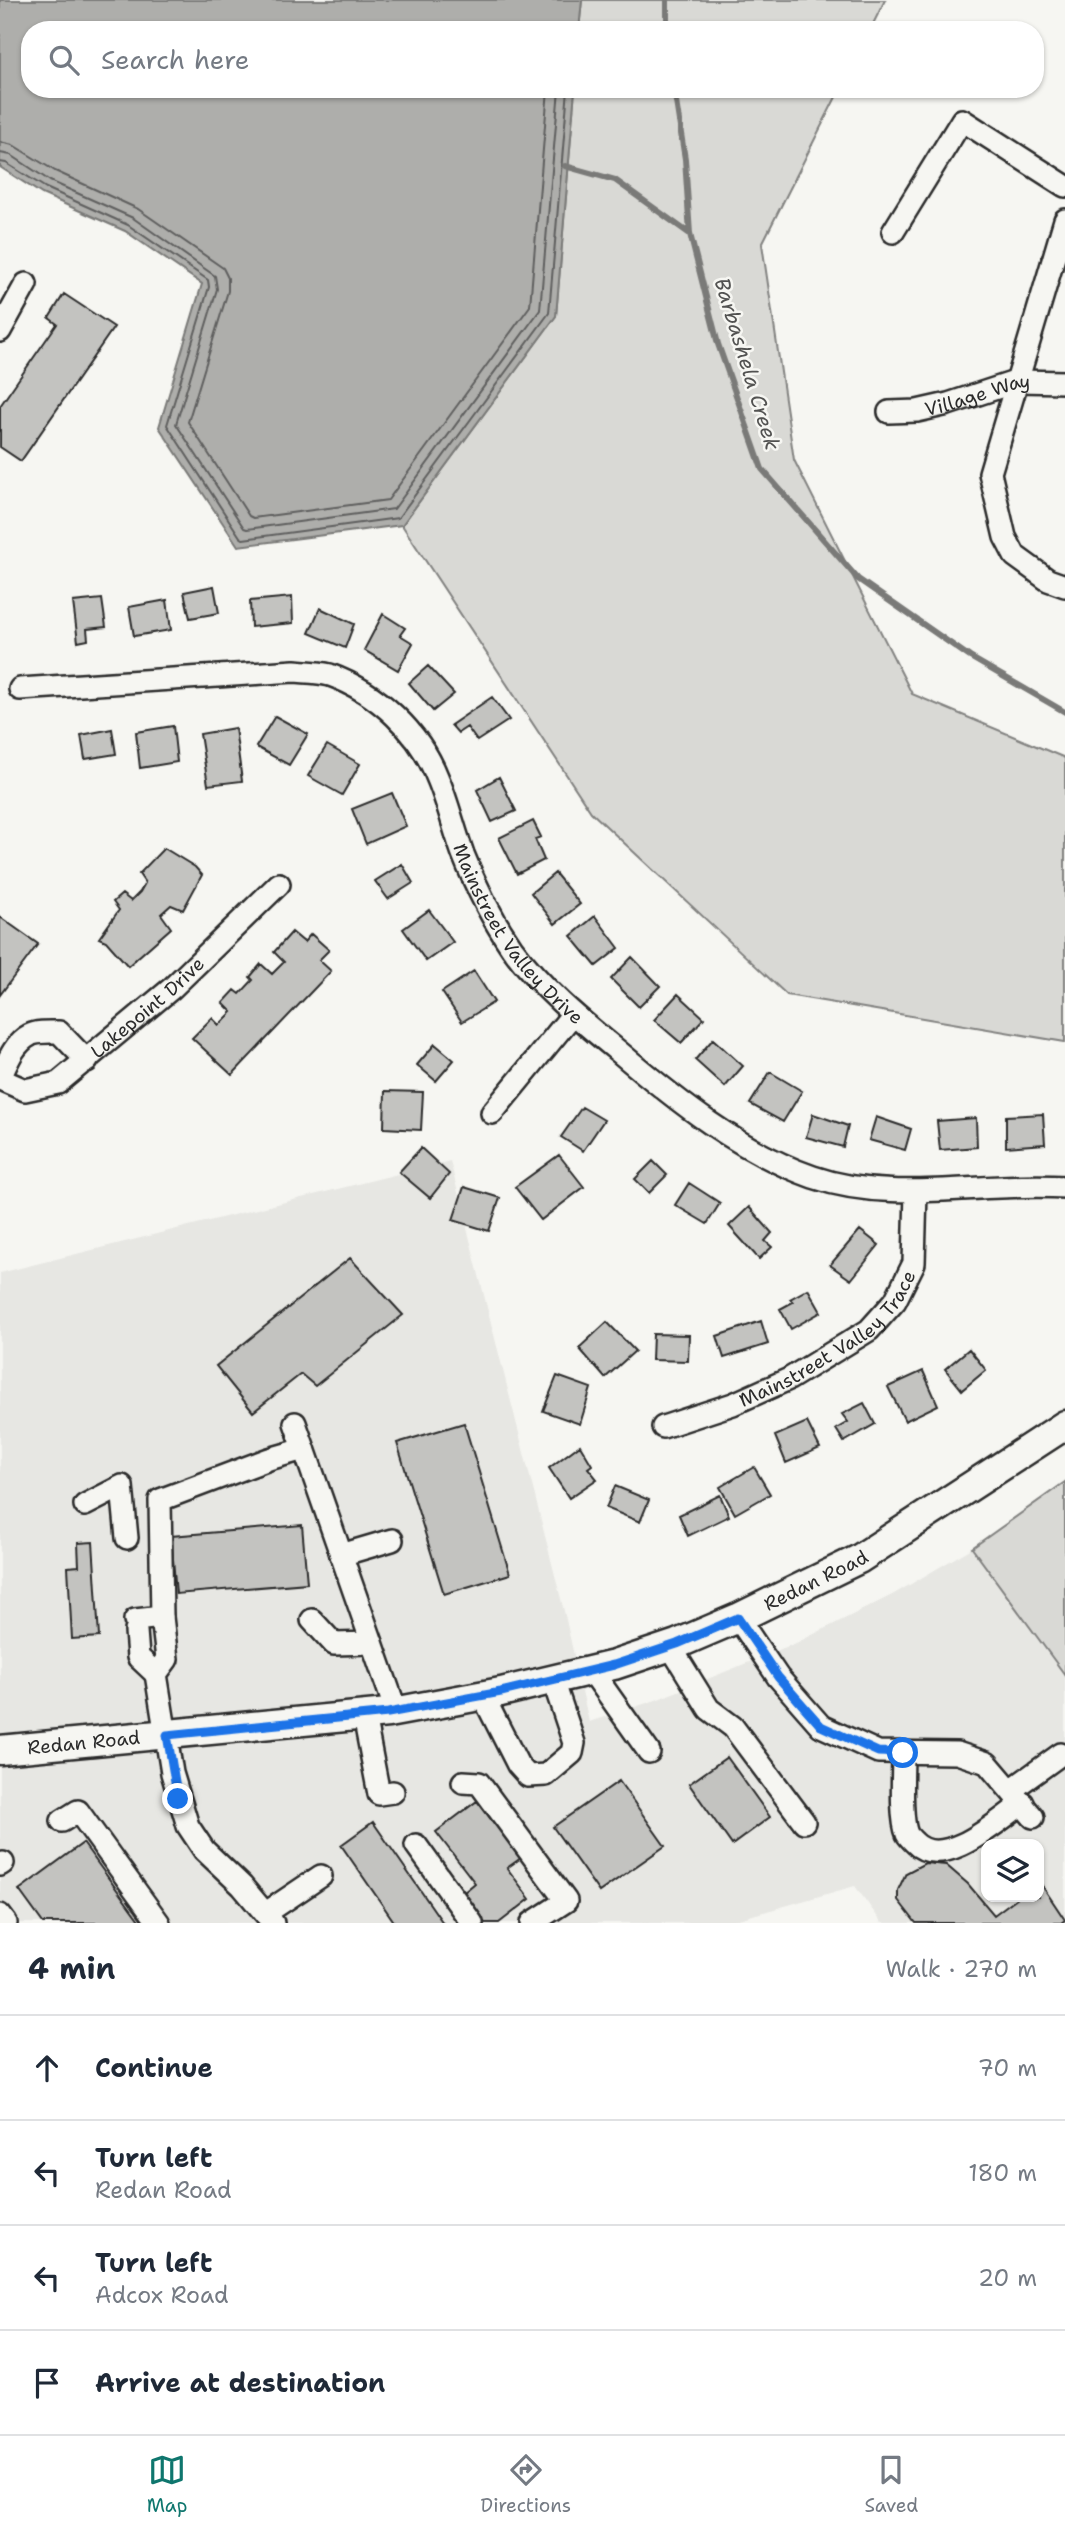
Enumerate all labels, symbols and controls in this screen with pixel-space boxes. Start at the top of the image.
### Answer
search box [21,21,1044,98]
icon: search [45,41,83,79]
text: Search here [101,42,250,77]
water label: Barbashela Creek [707,274,787,454]
street label: Village Way [922,369,1031,421]
street label: Mainstreet Valley Drive [448,840,589,1029]
street label: Lakepoint Drive [85,951,209,1063]
street label: Mainstreet Valley Trace [735,1266,921,1412]
street label: Redan Road [759,1544,873,1616]
street label: Redan Road [26,1724,141,1760]
route start [887,1737,918,1768]
route end [162,1783,193,1814]
map controls [981,1839,1044,1902]
button: layers [981,1839,1044,1902]
text: 4 min [28,1948,115,1989]
text: Walk · 270 m [885,1954,1037,1984]
icon: ahead [28,2049,66,2087]
text: Continue [95,2050,213,2085]
text: 70 m [978,2053,1037,2083]
text: Turn left [95,2140,212,2175]
icon: left [28,2154,66,2192]
text: 180 m [968,2158,1037,2188]
text: Redan Road [95,2175,232,2205]
text: Turn left [95,2245,212,2280]
icon: left [28,2259,66,2297]
text: 20 m [978,2263,1037,2293]
text: Adcox Road [95,2280,229,2310]
icon: arrive [28,2364,66,2402]
text: Arrive at destination [95,2365,385,2400]
tab: Map [147,2451,187,2518]
tab: Directions [481,2451,571,2518]
tab: Saved [864,2451,918,2518]

